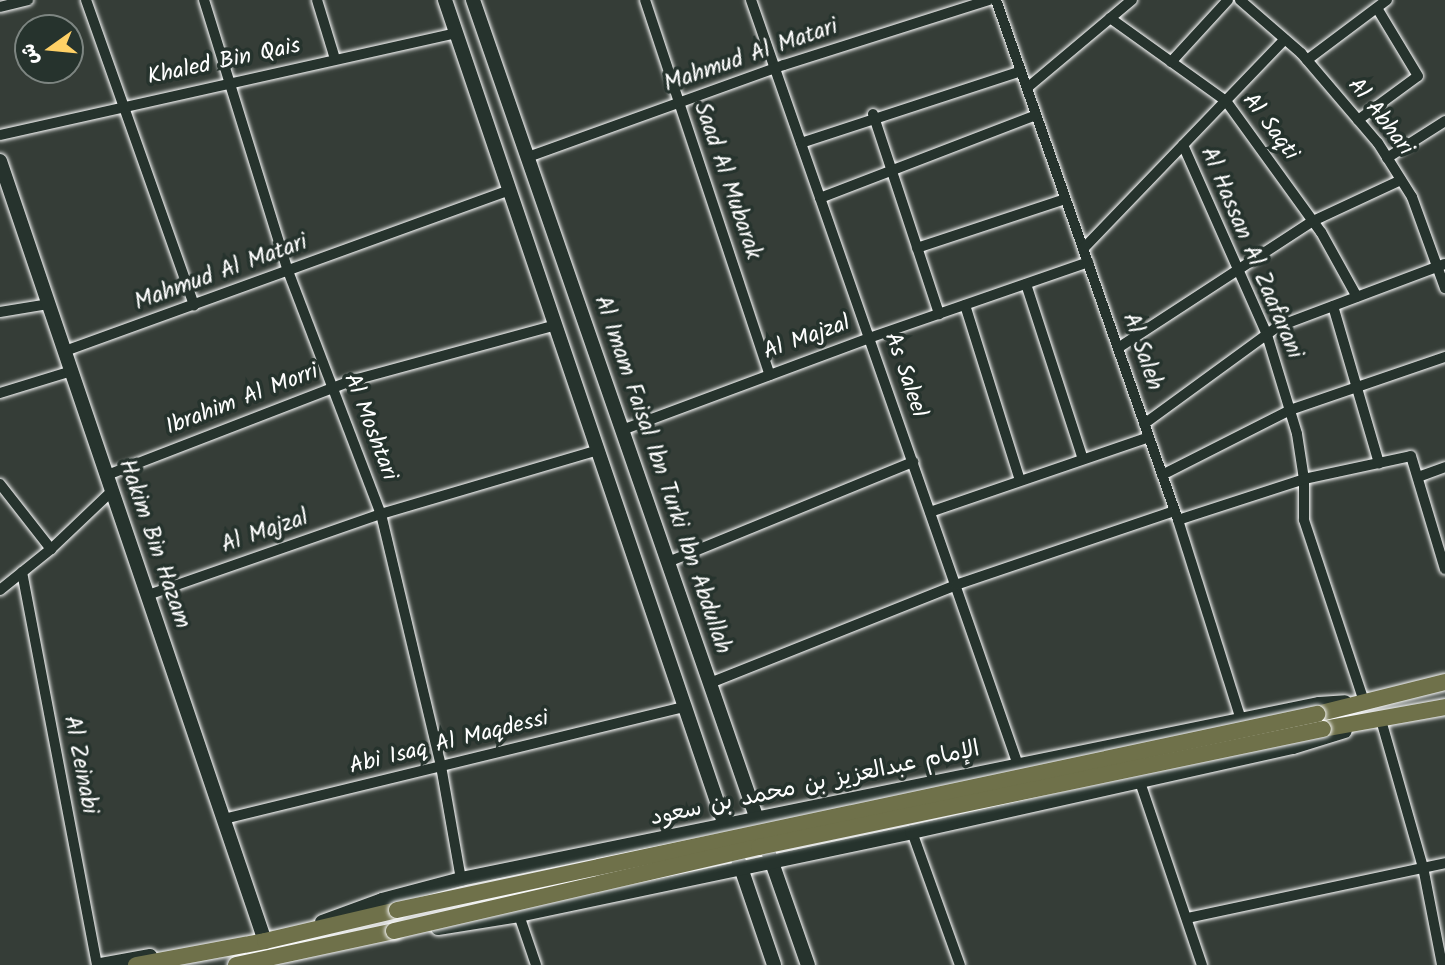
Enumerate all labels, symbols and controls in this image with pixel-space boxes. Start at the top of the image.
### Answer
street label: Mahmud Al Matari [661,13,841,99]
north arrow [14,14,84,84]
street label: Khaled Bin Qais [145,32,303,92]
text: ش [13,40,48,68]
street label: Al Abhari [1341,73,1419,161]
street label: Al Saqti [1236,88,1304,166]
street label: Saad Al Mubarak [687,99,767,263]
street label: Al Hassan Al Zaafarani [1194,143,1308,363]
street label: Mahmud Al Matari [131,229,311,317]
street label: Al Imam Faisal Ibn Turki Ibn Abdullah [588,292,736,658]
street label: Al Majzal [760,310,854,366]
street label: Al Saleh [1116,310,1168,394]
street label: As Saleel [878,329,932,421]
street label: Ibrahim Al Morri [162,358,322,442]
street label: Al Moshtari [337,370,403,484]
street label: Hakim Bin Hazam [112,456,196,632]
street label: Al Majzal [218,504,312,560]
street label: Abi Isaq Al Maqdessi [347,705,551,781]
street label: Al Zeinabi [57,714,103,816]
street label: الإمام عبدالعزيز بن محمد بن سعود [648,736,982,832]

